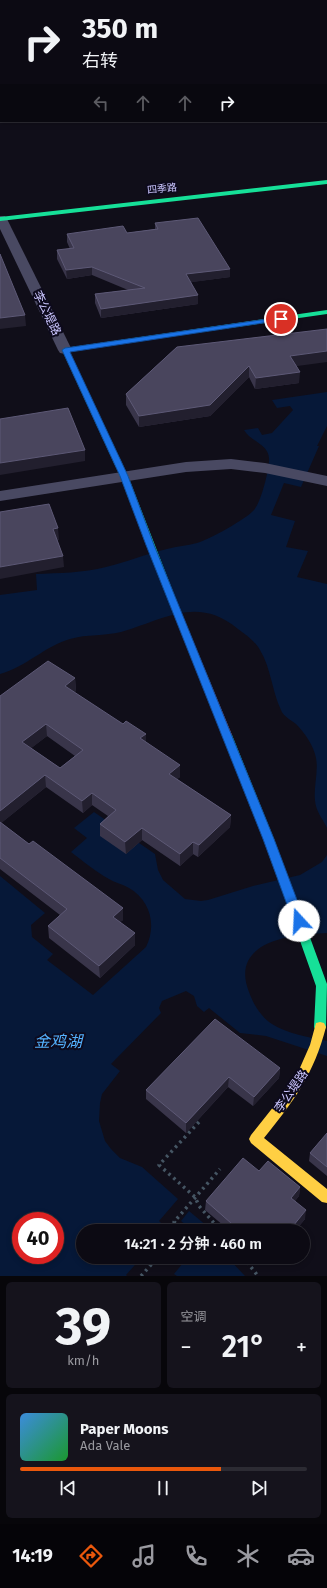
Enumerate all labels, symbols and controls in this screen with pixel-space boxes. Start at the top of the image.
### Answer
text: 350 m [82,12,158,45]
icon: right [16,16,68,68]
text: 右转 [82,50,118,72]
icon: left [90,92,112,114]
icon: ahead [132,92,154,114]
icon: ahead [174,92,196,114]
icon: right [216,92,238,114]
street label: 四季路 [146,181,178,197]
street label: 李公堤路 [30,288,64,338]
pin [264,302,298,336]
icon: arrive [270,308,292,330]
position arrow [278,900,320,942]
water label: 金鸡湖 [34,1032,85,1051]
street label: 李公堤路 [271,1067,311,1115]
speed limit sign: 40 [12,1212,64,1264]
text: 14:21 · 2 分钟 · 460 m [124,1235,262,1253]
text: 39 [55,1295,111,1358]
text: 空调 [181,1309,207,1324]
text: 21° [222,1329,266,1365]
text: − [181,1334,192,1361]
text: + [296,1334,307,1361]
text: km/h [67,1353,99,1368]
text: Paper Moons [80,1420,168,1438]
text: Ada Vale [80,1438,130,1453]
icon: previous [57,1477,79,1499]
icon: pause [152,1477,174,1499]
icon: next [248,1477,270,1499]
icon: directions [77,1542,105,1570]
icon: music [130,1542,158,1570]
icon: phone [182,1542,210,1570]
icon: climate [234,1542,262,1570]
icon: car [287,1542,315,1570]
text: 14:19 [12,1545,53,1567]

